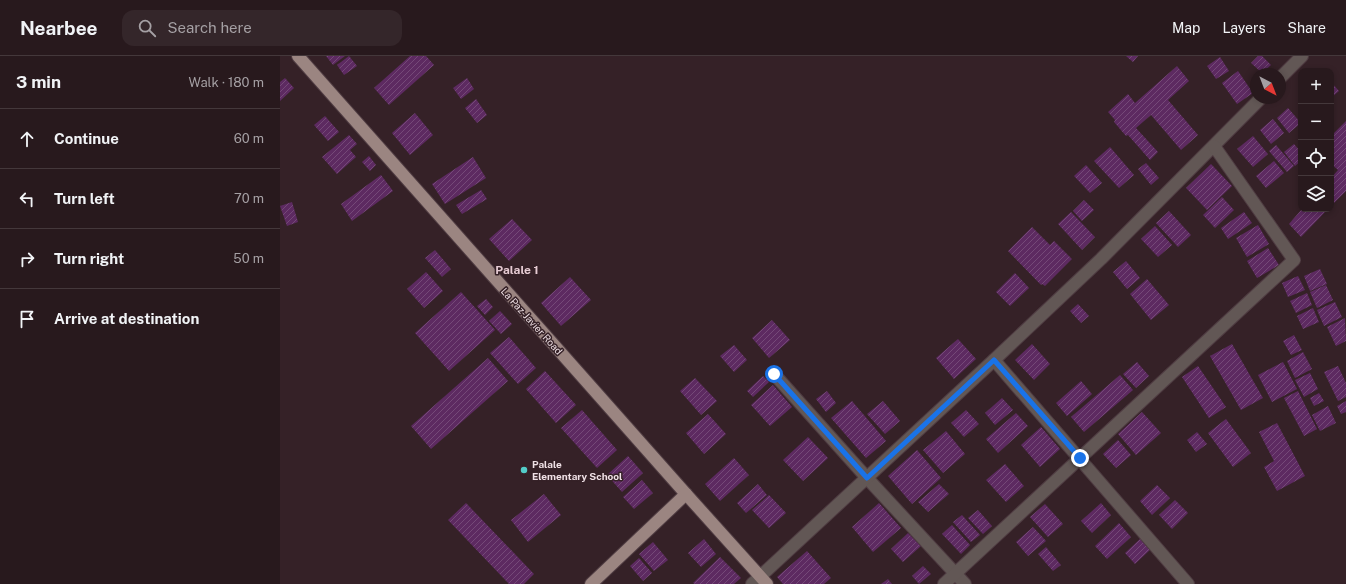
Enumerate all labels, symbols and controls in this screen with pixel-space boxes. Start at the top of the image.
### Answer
search box [122,10,402,46]
text: Nearbee [20,17,98,39]
icon: search [136,17,158,39]
text: Search here [168,19,252,36]
text: Map [1172,20,1200,36]
text: Layers [1222,20,1266,36]
text: Share [1288,20,1326,36]
north arrow [1250,68,1286,104]
map controls [1298,68,1334,212]
button: + [1298,68,1334,104]
text: 3 min [16,72,61,92]
text: Walk · 180 m [189,75,264,90]
button: − [1298,104,1334,140]
icon: ahead [16,128,38,150]
text: Continue [54,130,119,147]
text: 60 m [234,131,264,146]
button: locate [1298,140,1334,176]
button: layers [1298,176,1334,212]
icon: left [16,188,38,210]
text: Turn left [54,190,115,207]
text: 70 m [234,191,264,206]
icon: right [16,248,38,270]
text: Turn right [54,250,124,267]
text: 50 m [233,251,264,266]
district label: Palale 1 [495,263,539,277]
street label: La Paz-Javier Road [499,285,565,357]
icon: arrive [16,308,38,330]
text: Arrive at destination [54,310,199,327]
route start [765,365,783,383]
route end [1071,449,1089,467]
place label: Palale Elementary School [532,458,622,482]
marker: Palale Elementary School [519,465,529,475]

